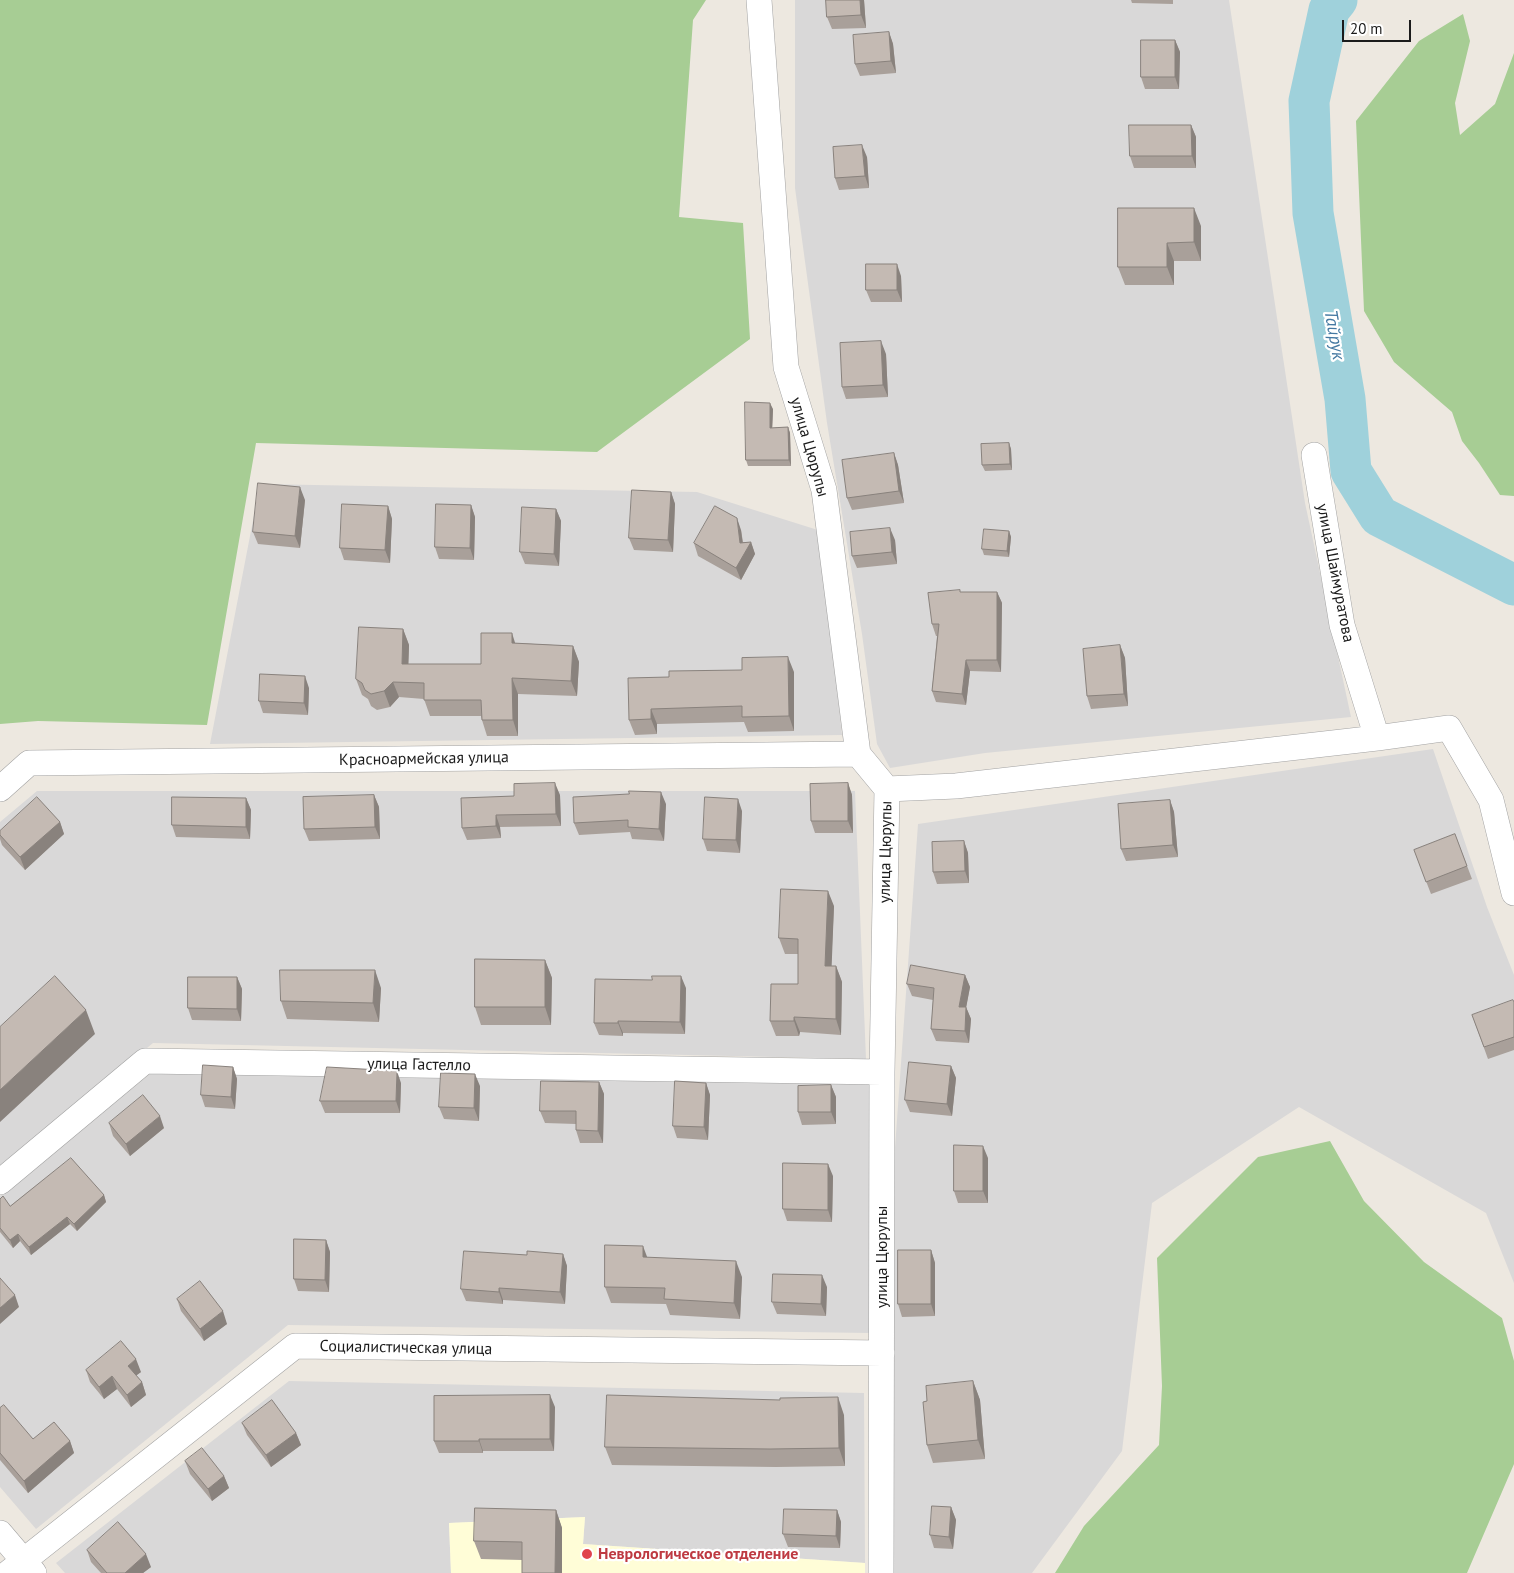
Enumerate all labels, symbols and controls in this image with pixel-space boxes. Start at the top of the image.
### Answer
scale bar [1344,10,1413,42]
text: 20 m [1350,19,1383,38]
water label: Тайрук [1319,308,1349,362]
street label: улица Цюрупы [786,395,832,499]
street label: улица Шаймуратова [1312,502,1358,644]
street label: Красноармейская улица [339,748,509,770]
street label: улица Цюрупы [876,801,896,903]
street label: улица Гастелло [367,1054,471,1076]
street label: улица Цюрупы [872,1206,892,1308]
street label: Социалистическая улица [320,1337,492,1359]
place label: Неврологическое отделение [598,1544,798,1564]
marker: Неврологическое отделение [580,1547,594,1561]

